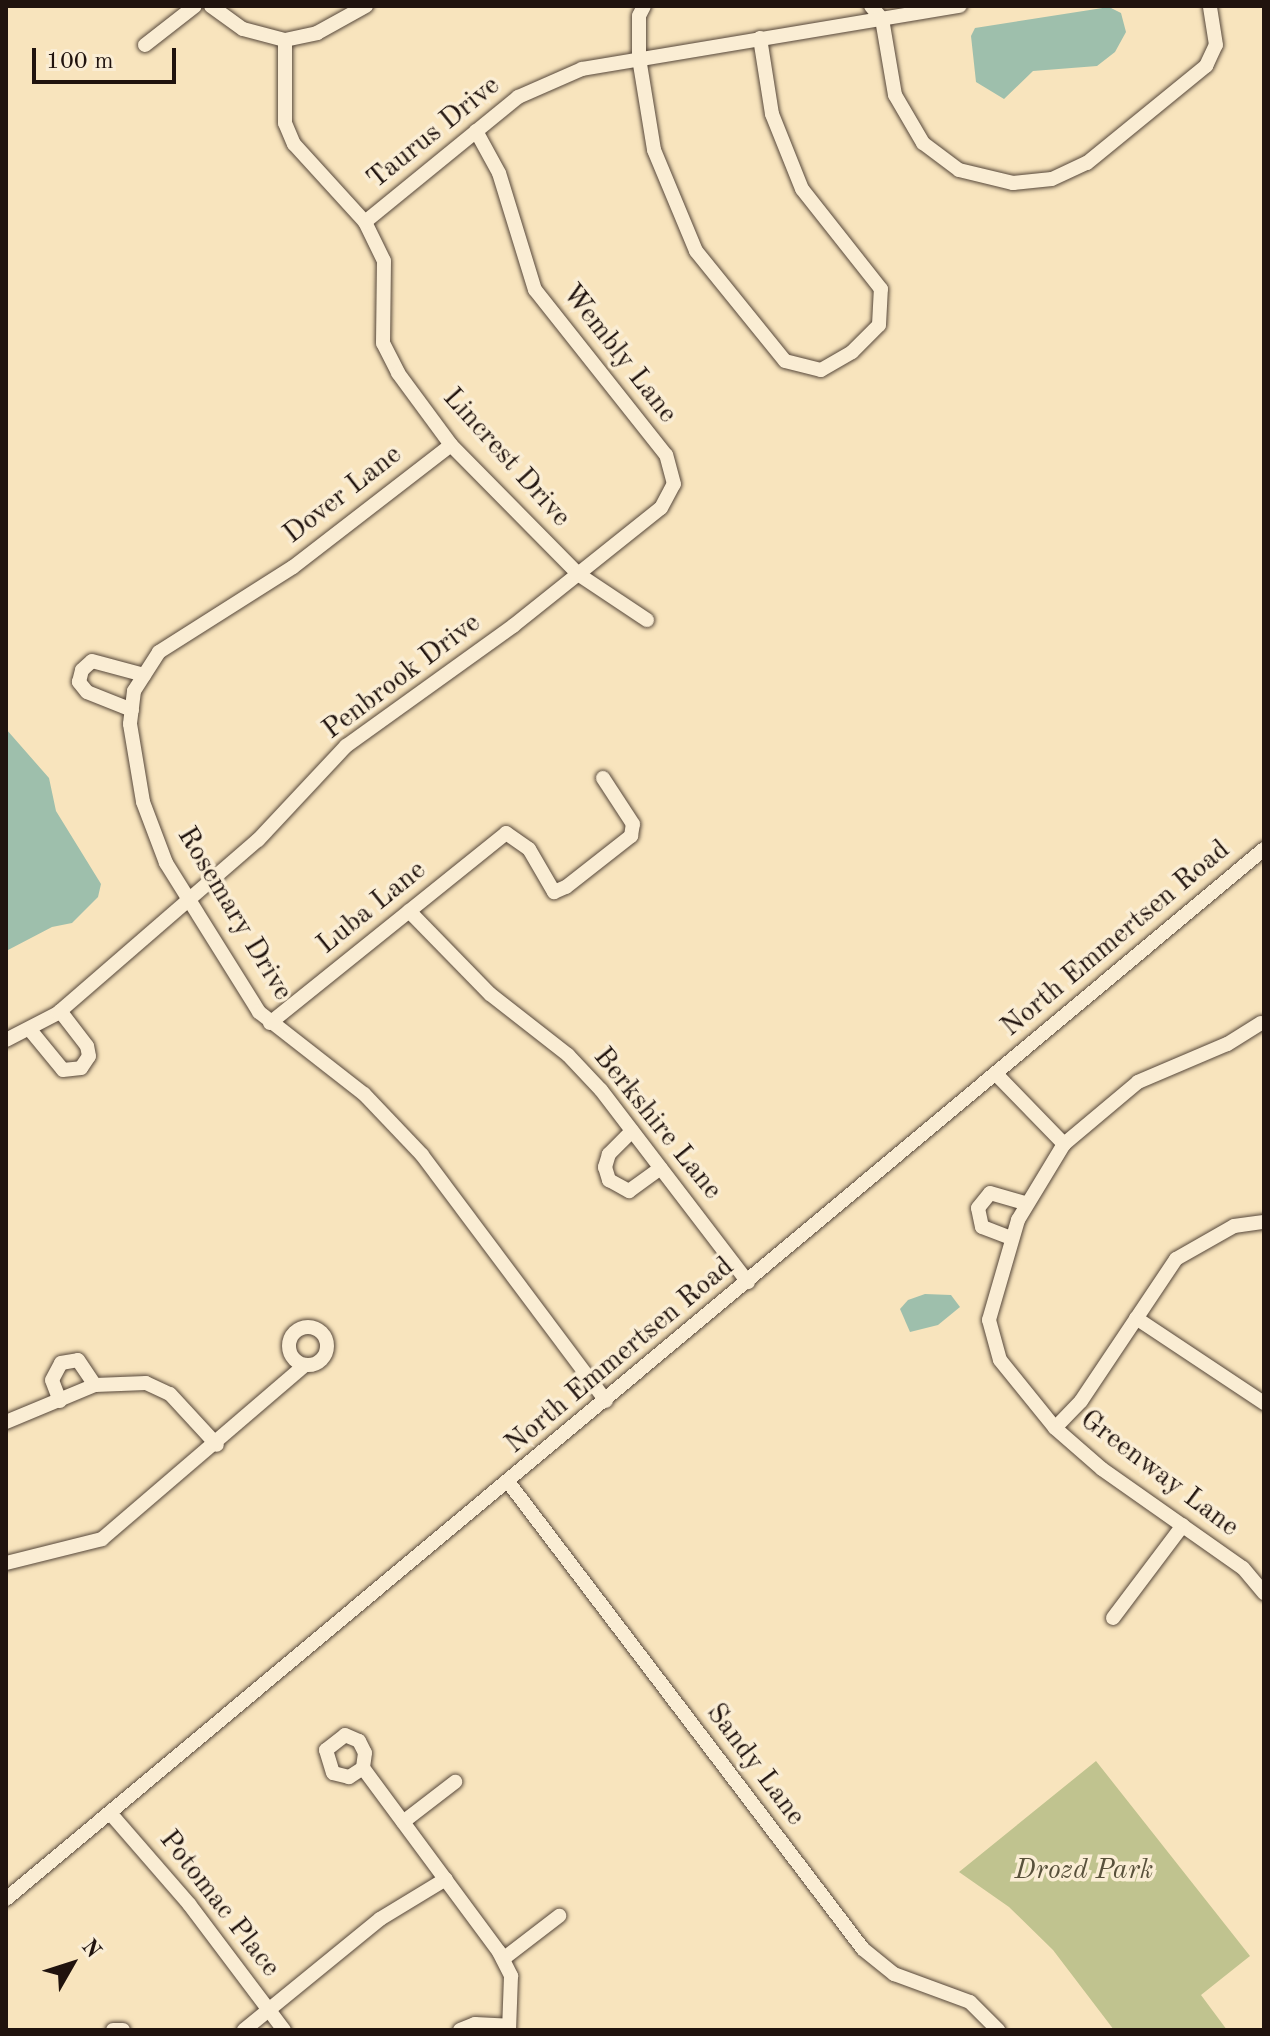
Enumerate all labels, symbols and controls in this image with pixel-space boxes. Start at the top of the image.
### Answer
scale bar [36,32,180,82]
text: 100 m [46,50,114,74]
street label: Taurus Drive [361,69,507,197]
street label: Wembly Lane [554,278,684,430]
street label: Lincrest Drive [435,382,577,534]
street label: Dover Lane [277,438,409,552]
street label: Penbrook Drive [316,607,488,747]
street label: Rosemary Drive [169,821,299,1007]
street label: North Emmertsen Road [995,834,1237,1044]
street label: Luba Lane [311,854,433,962]
street label: Berkshire Lane [585,1041,729,1207]
street label: North Emmertsen Road [499,1251,741,1461]
street label: Greenway Lane [1073,1403,1245,1545]
street label: Sandy Lane [698,1697,812,1833]
street label: Potomac Place [151,1824,287,1984]
park label: Drozd Park [1015,1854,1153,1888]
north arrow [32,1924,112,2004]
text: N [77,1935,104,1962]

